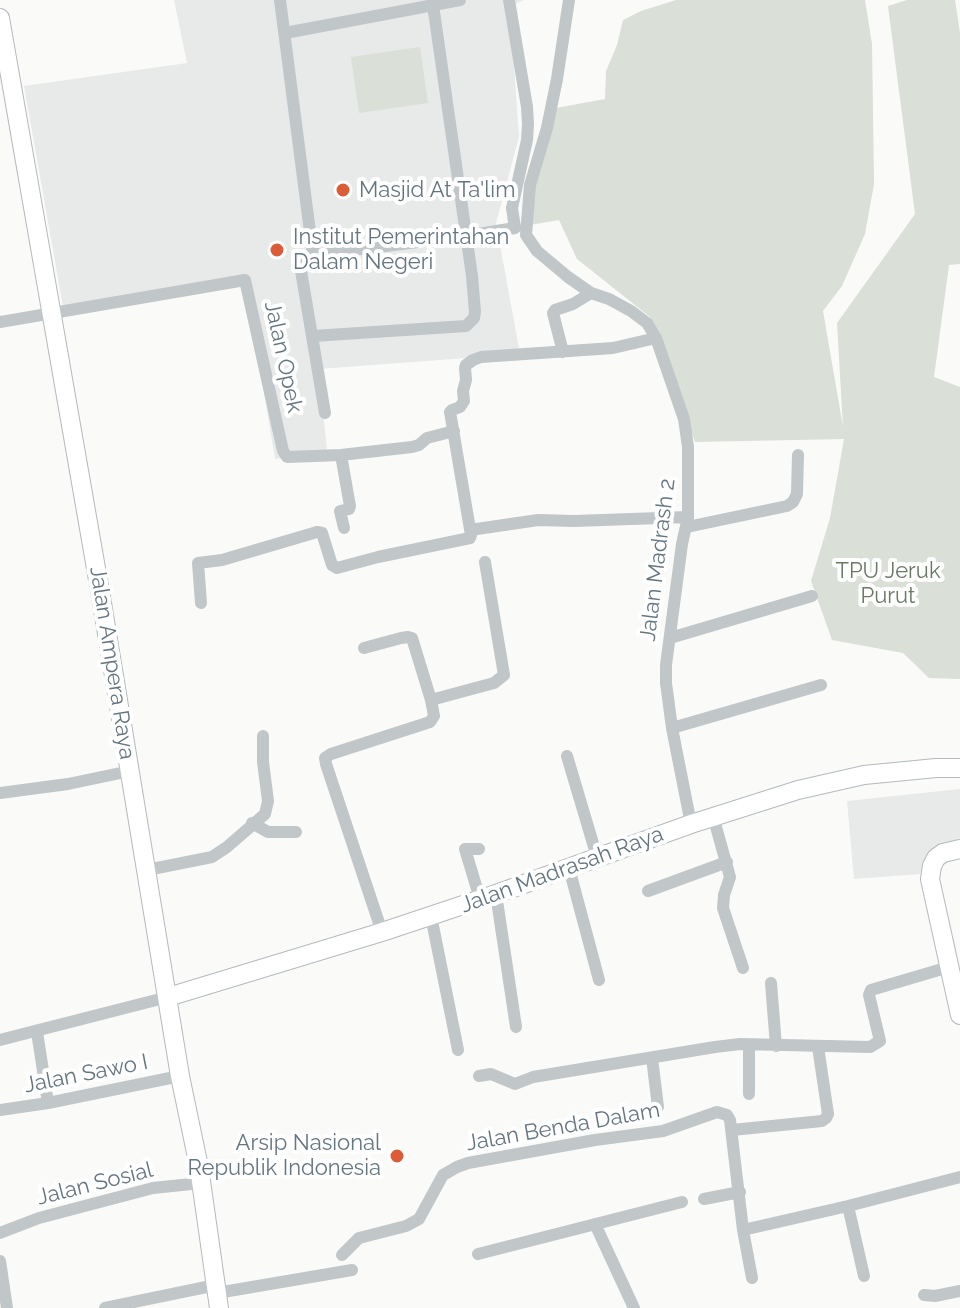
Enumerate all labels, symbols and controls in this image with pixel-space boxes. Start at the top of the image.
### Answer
place label: Masjid At Ta'lim [359,177,515,203]
marker: Masjid At Ta'lim [334,181,352,199]
place label: Institut Pemerintahan Dalam Negeri [293,224,509,276]
marker: Institut Pemerintahan Dalam Negeri [268,241,286,259]
street label: Jalan Opek [258,299,308,415]
street label: Jalan Madrash 2 [635,477,681,643]
park label: TPU Jeruk Purut [835,558,941,610]
street label: Jalan Ampera Raya [84,565,140,761]
street label: Jalan Madrasah Raya [457,821,667,919]
street label: Jalan Sawo I [22,1049,150,1099]
street label: Jalan Benda Dalam [464,1097,662,1157]
place label: Arsip Nasional Republik Indonesia [188,1130,381,1182]
marker: Arsip Nasional Republik Indonesia [388,1147,406,1165]
street label: Jalan Sosial [34,1157,156,1211]

